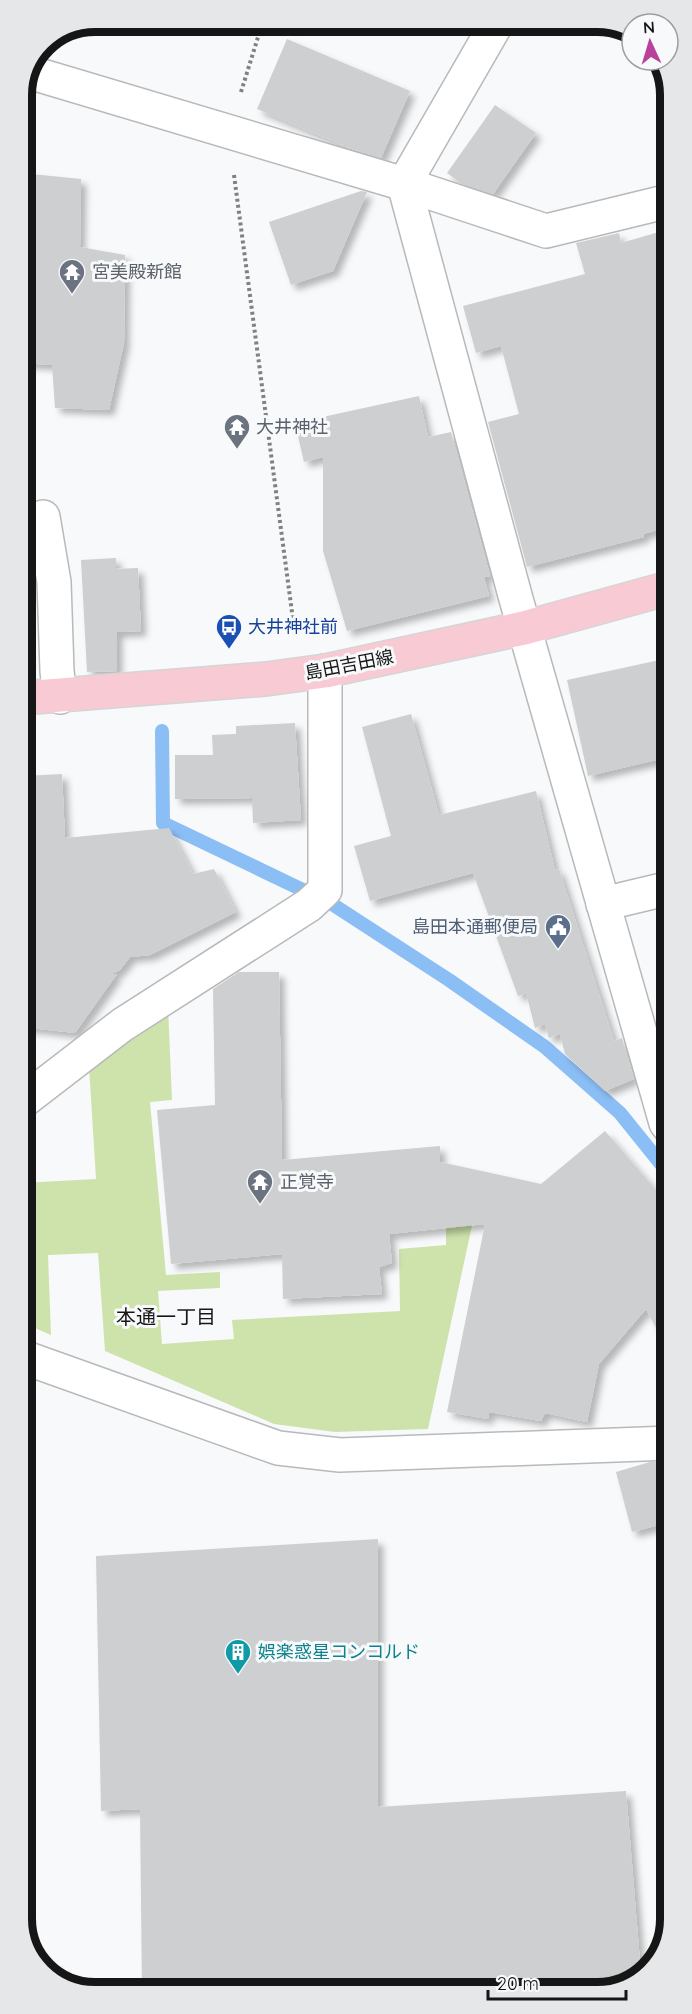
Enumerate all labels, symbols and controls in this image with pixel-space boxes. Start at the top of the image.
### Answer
north arrow [620,12,680,72]
text: N [642,17,656,37]
temple icon: 宮美殿新館 [57,257,87,295]
place label: 宮美殿新館 [92,260,182,283]
temple icon: 大井神社 [222,412,252,450]
place label: 大井神社 [256,415,328,438]
bus stop icon: 大井神社前 [214,612,244,650]
place label: 大井神社前 [248,615,338,638]
street label: 島田吉田線 [303,645,395,684]
public building icon: 島田本通郵便局 [543,912,573,950]
place label: 島田本通郵便局 [412,915,538,938]
temple icon: 正覚寺 [245,1167,275,1205]
place label: 正覚寺 [280,1170,334,1193]
district label: 本通一丁目 [116,1304,216,1329]
building icon: 娯楽惑星コンコルド [223,1637,253,1675]
place label: 娯楽惑星コンコルド [258,1640,420,1663]
scale bar [488,1963,626,2001]
text: 20 m [497,1972,539,1995]

